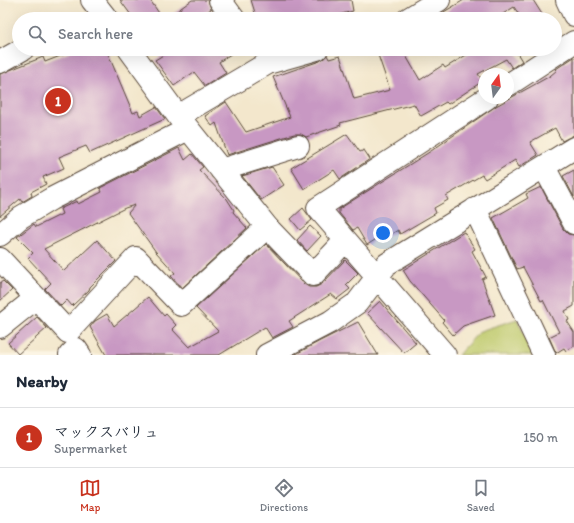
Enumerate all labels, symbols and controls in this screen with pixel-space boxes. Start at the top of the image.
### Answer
search box [12,12,562,56]
icon: search [26,23,48,45]
text: Search here [58,25,133,43]
north arrow [478,68,514,104]
pin: 1 [45,86,71,116]
your location [373,223,393,243]
text: Nearby [16,371,68,391]
text: マックスバリュ [54,423,159,441]
text: 1 [26,430,32,445]
text: 150 m [523,430,558,445]
text: Supermarket [54,441,127,456]
tab: Map [79,477,101,514]
tab: Directions [260,477,308,514]
tab: Saved [467,477,495,514]

